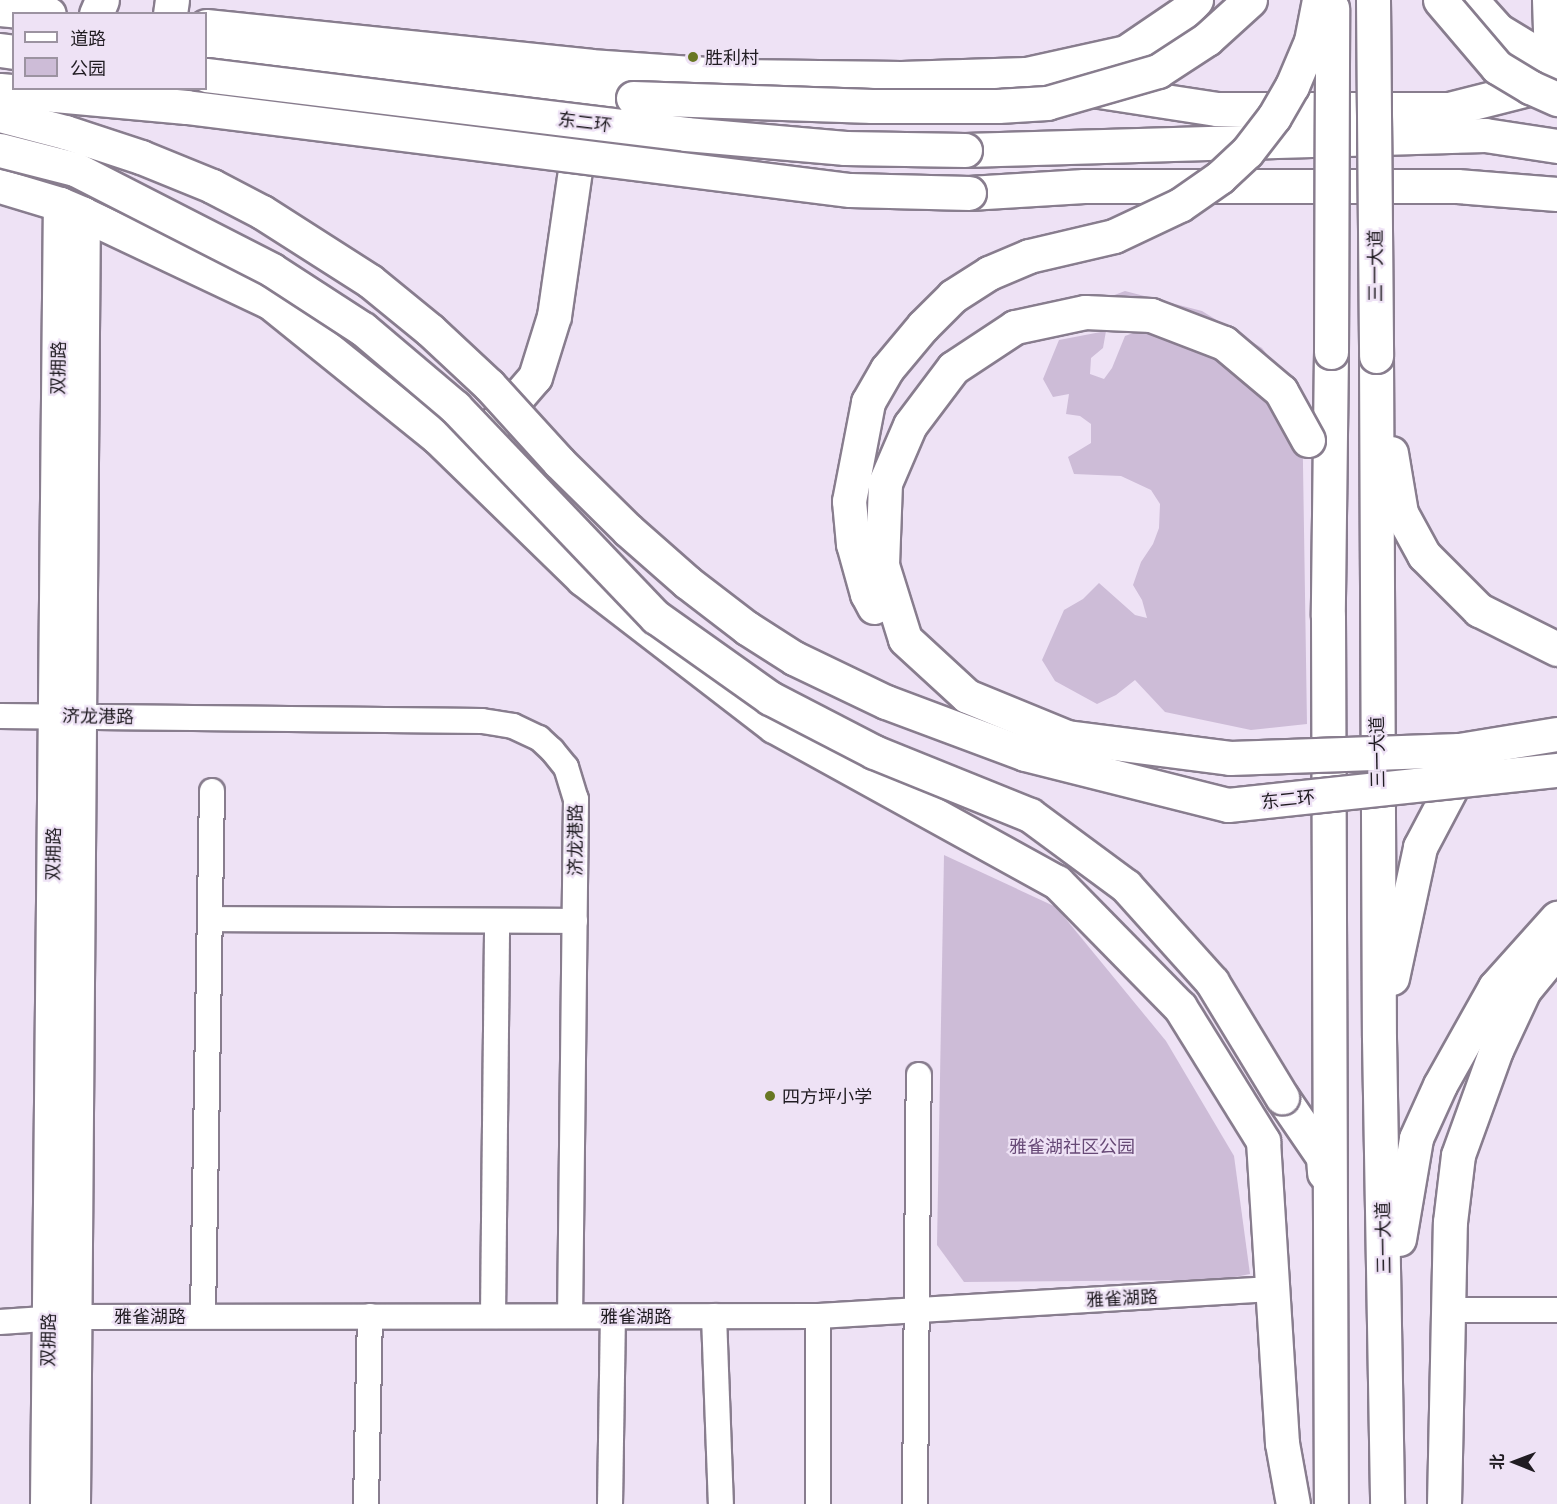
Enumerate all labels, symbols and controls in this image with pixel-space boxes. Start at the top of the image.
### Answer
legend [12,12,207,90]
text: 道路 [70,27,106,49]
place label: 胜利村 [705,46,759,68]
marker: 胜利村 [686,50,700,64]
text: 公园 [70,57,106,79]
street label: 东二环 [557,108,613,136]
street label: 三一大道 [1364,230,1386,302]
street label: 双拥路 [47,341,69,395]
street label: 济龙港路 [62,705,134,727]
street label: 三一大道 [1366,716,1388,788]
street label: 东二环 [1260,785,1316,813]
street label: 济龙港路 [564,804,586,876]
street label: 双拥路 [42,827,64,881]
place label: 四方坪小学 [782,1085,872,1107]
marker: 四方坪小学 [763,1089,777,1103]
park label: 雅雀湖社区公园 [1009,1135,1135,1157]
street label: 三一大道 [1372,1202,1394,1274]
street label: 雅雀湖路 [1085,1285,1159,1311]
street label: 雅雀湖路 [114,1305,186,1327]
street label: 雅雀湖路 [600,1305,672,1327]
street label: 双拥路 [37,1313,59,1367]
north arrow [1485,1432,1545,1492]
text: 北 [1487,1454,1506,1470]

